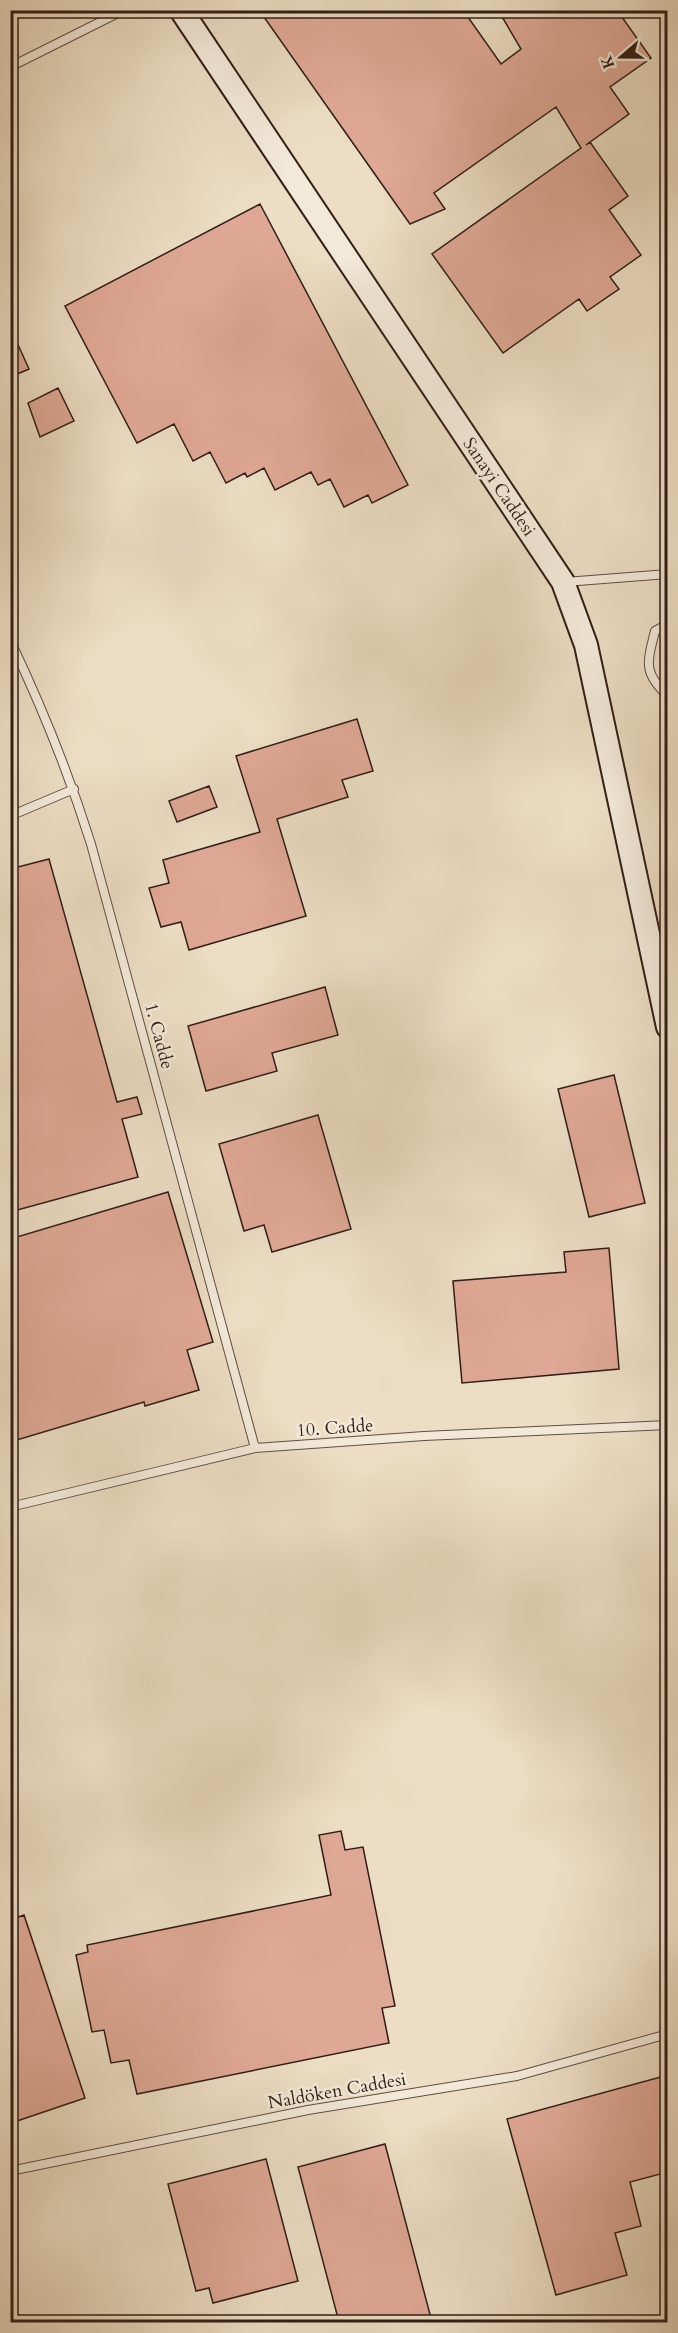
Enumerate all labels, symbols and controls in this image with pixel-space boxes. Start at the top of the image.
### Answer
north arrow [591,27,651,87]
text: K [595,52,620,72]
street label: Sanayi Caddesi [457,433,541,541]
street label: 1. Cadde [138,1000,180,1072]
street label: 10. Cadde [296,1413,374,1443]
street label: Naldöken Caddesi [266,2067,408,2115]

